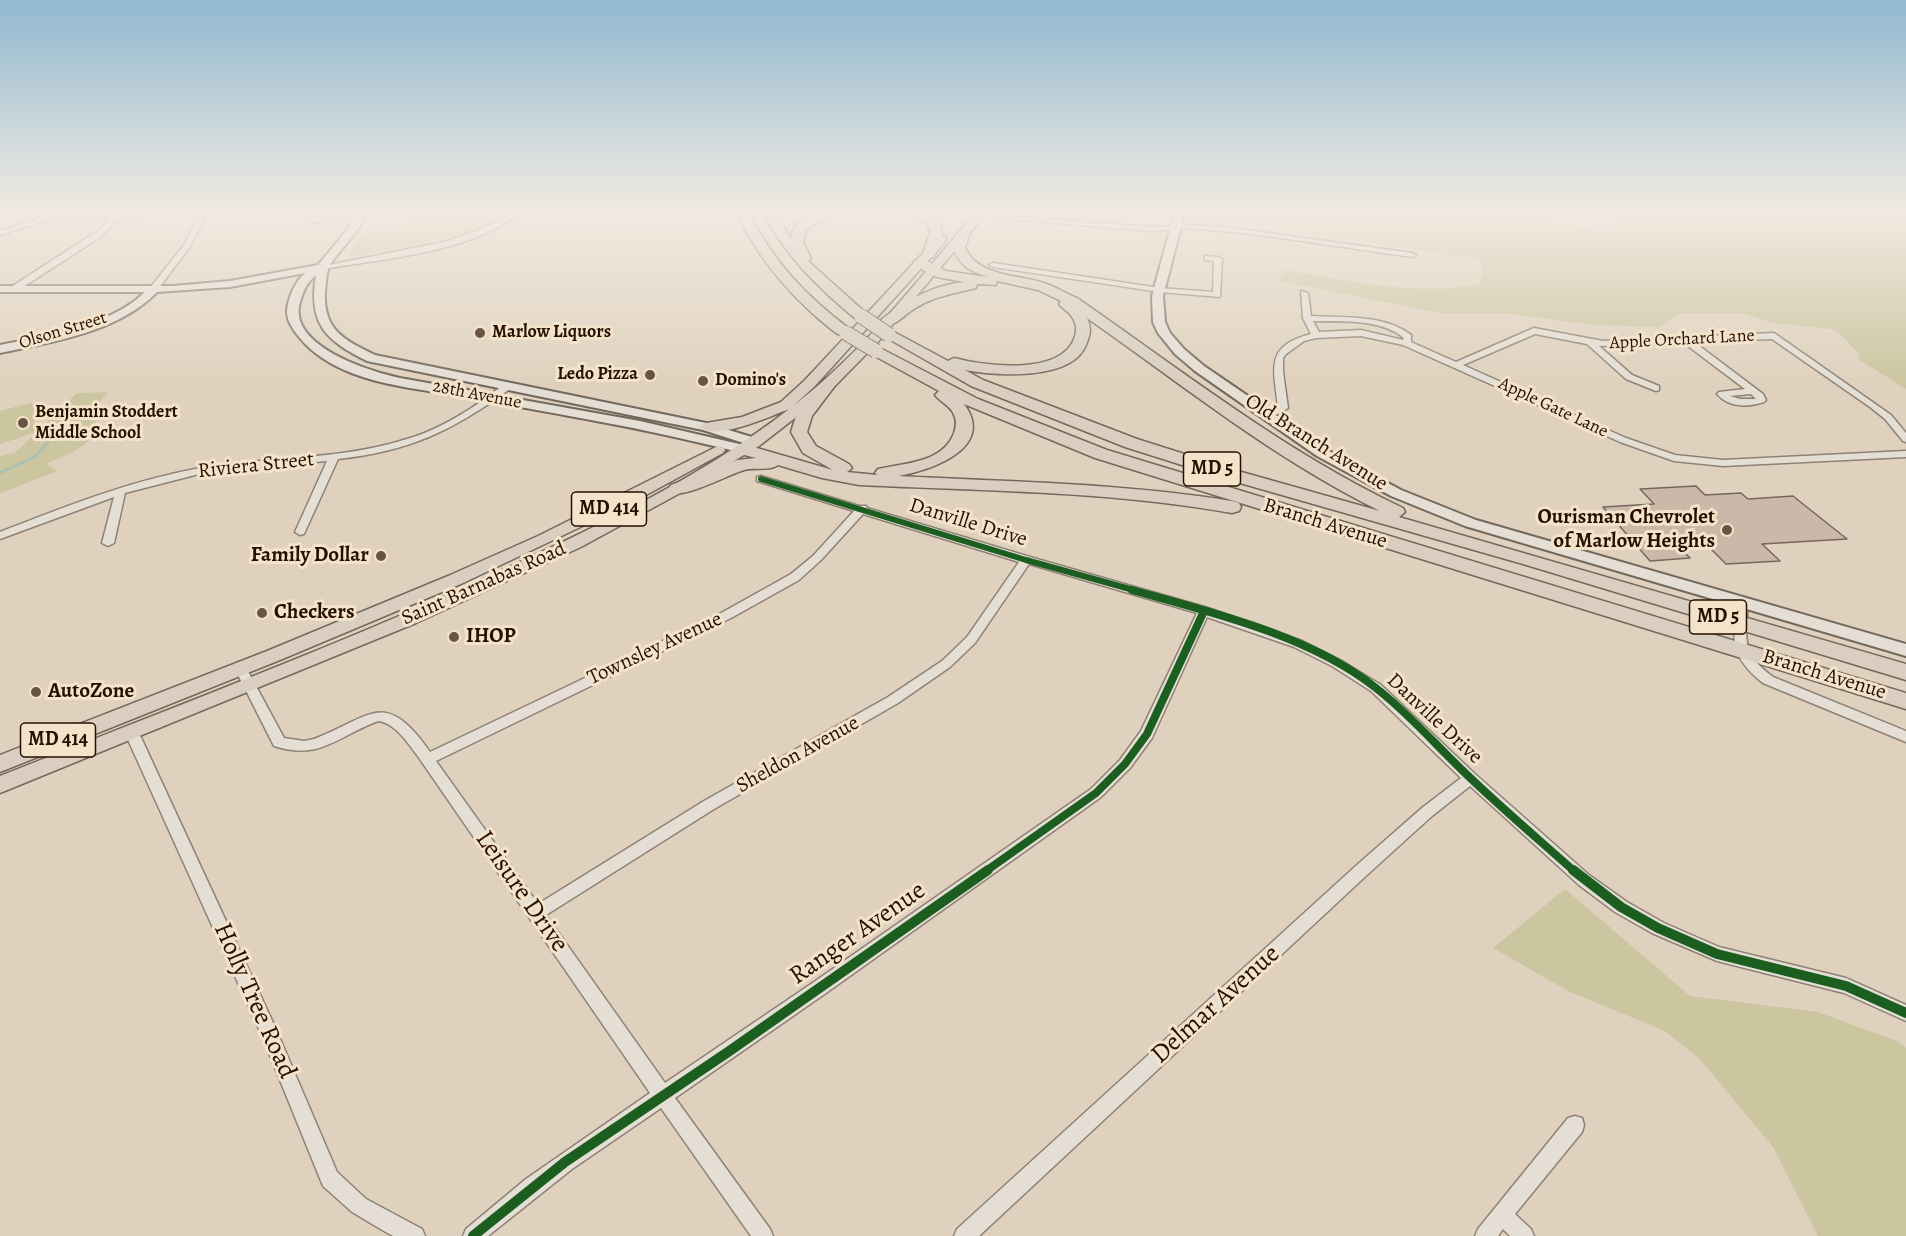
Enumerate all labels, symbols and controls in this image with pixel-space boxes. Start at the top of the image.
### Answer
street label: Olson Street [16,307,110,355]
place label: Marlow Liquors [492,322,611,344]
street label: Apple Orchard Lane [1609,325,1755,355]
marker: Marlow Liquors [473,326,487,340]
place label: Ledo Pizza [557,364,638,386]
marker: Ledo Pizza [643,368,657,382]
place label: Domino's [715,370,786,392]
street label: Apple Gate Lane [1495,373,1611,443]
marker: Domino's [696,374,710,388]
street label: 28th Avenue [431,376,523,414]
street label: Old Branch Avenue [1240,389,1392,497]
place label: Benjamin Stoddert Middle School [35,402,178,444]
marker: Benjamin Stoddert Middle School [16,416,30,430]
street label: Riviera Street [197,447,315,485]
road number: MD 5 [1184,452,1240,486]
road number: MD 414 [572,492,646,526]
street label: Danville Drive [906,493,1030,553]
street label: Branch Avenue [1260,493,1390,555]
place label: Ourisman Chevrolet of Marlow Heights [1537,505,1715,555]
marker: Ourisman Chevrolet of Marlow Heights [1720,523,1734,537]
street label: Saint Barnabas Road [398,536,570,632]
place label: Family Dollar [251,543,369,569]
marker: Family Dollar [374,549,388,563]
place label: Checkers [274,600,354,626]
road number: MD 5 [1690,600,1746,634]
marker: Checkers [255,606,269,620]
street label: Townsley Avenue [584,607,726,691]
place label: IHOP [466,624,516,650]
marker: IHOP [447,630,461,644]
street label: Branch Avenue [1759,644,1889,706]
street label: Danville Drive [1381,668,1487,770]
place label: AutoZone [48,679,134,705]
marker: AutoZone [29,685,43,699]
street label: Sheldon Avenue [732,711,864,799]
road number: MD 414 [20,723,96,757]
street label: Leisure Drive [468,825,574,959]
street label: Ranger Avenue [784,876,932,992]
street label: Holly Tree Road [206,918,302,1084]
street label: Delmar Avenue [1145,939,1287,1071]

